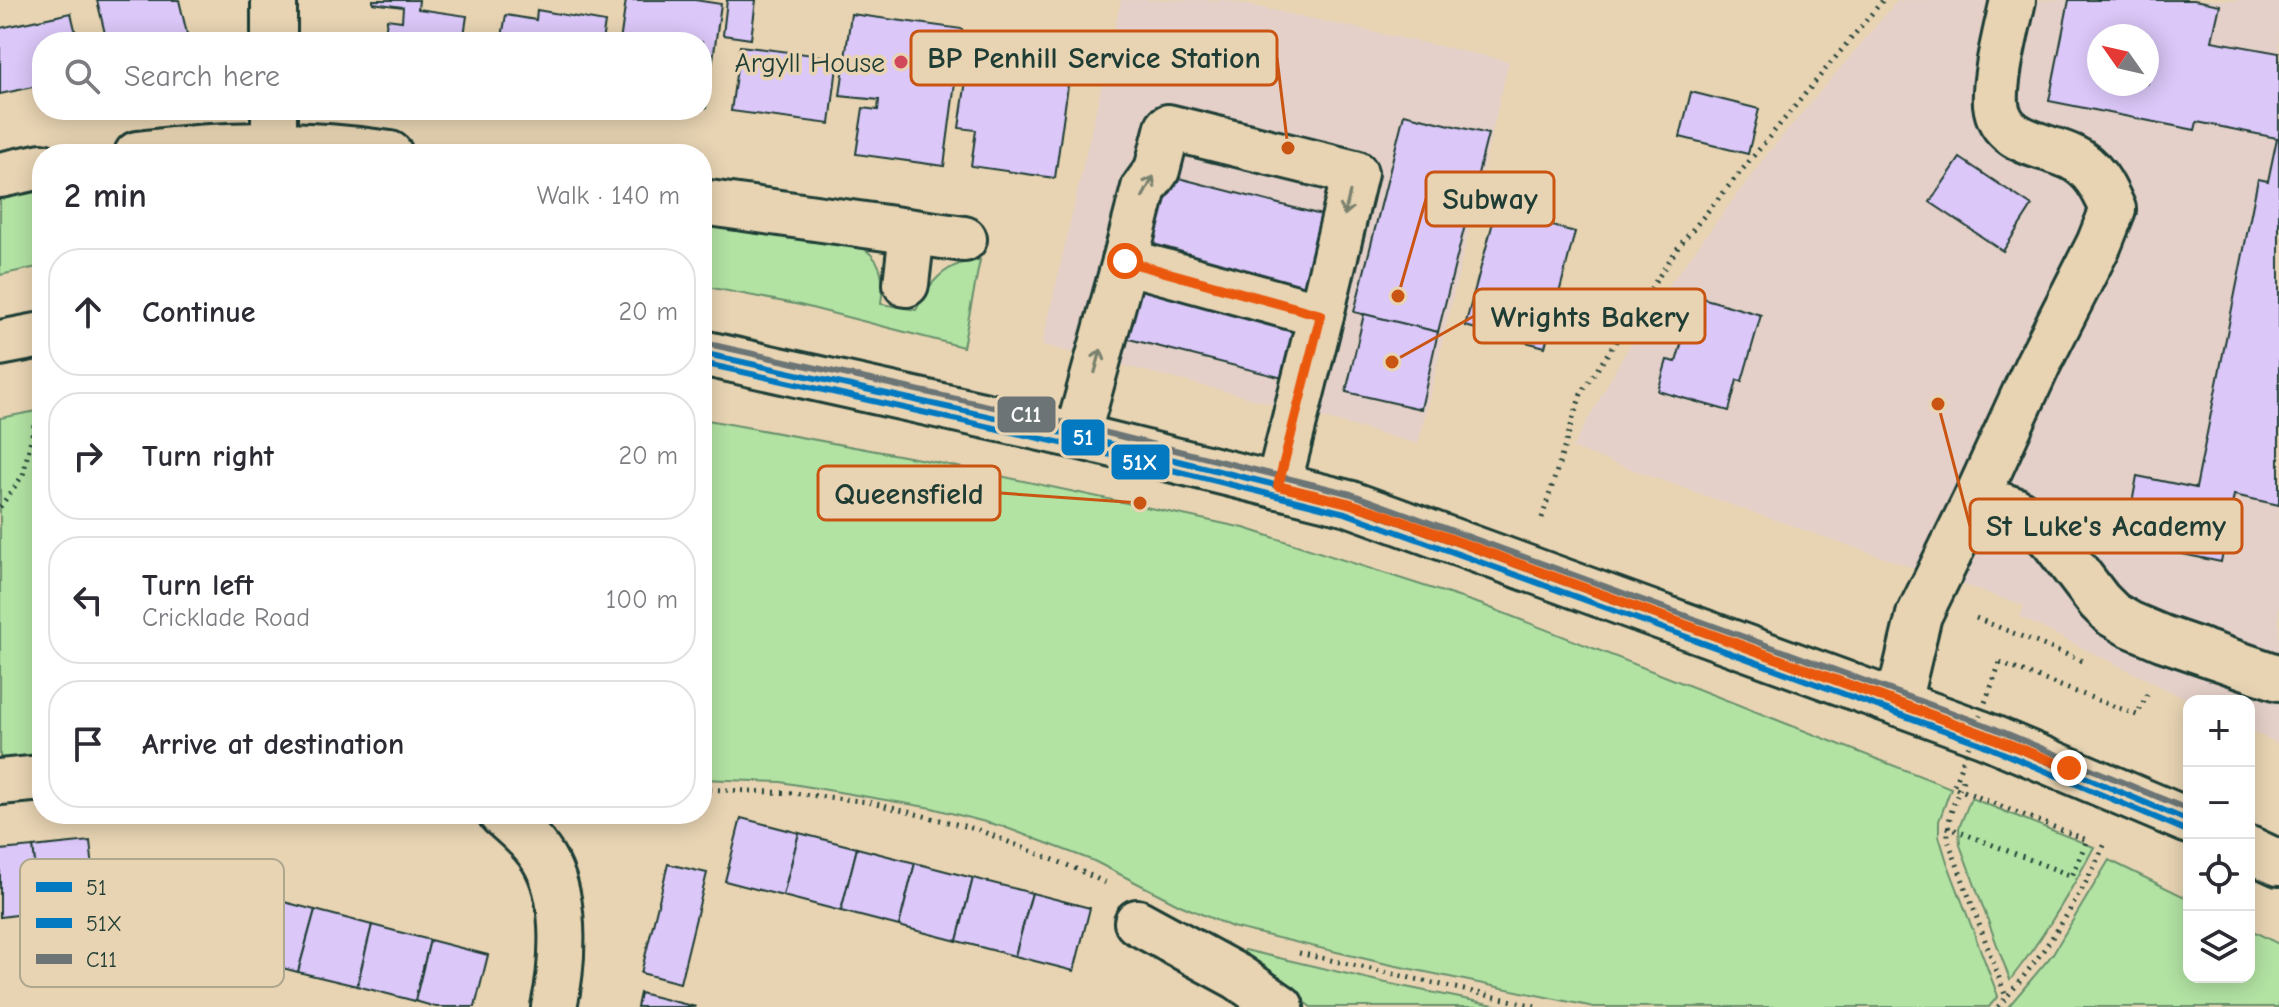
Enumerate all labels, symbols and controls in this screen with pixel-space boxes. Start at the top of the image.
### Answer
north arrow [2087,24,2159,96]
callout: BP Penhill Service Station [911,31,1277,85]
search box [32,32,712,120]
text: BP Penhill Service Station [927,41,1261,76]
place label: Argyll House [735,47,885,79]
marker: Argyll House [892,53,910,71]
icon: search [60,54,104,98]
text: Search here [124,59,280,94]
callout: Subway [1426,172,1554,226]
text: 2 min [64,176,147,216]
one-way arrow [1140,176,1156,199]
text: Walk · 140 m [537,181,680,211]
text: Subway [1442,182,1538,217]
one-way arrow [1339,191,1354,216]
route start [1107,243,1143,279]
callout: Wrights Bakery [1474,289,1705,343]
icon: ahead [66,290,110,334]
text: Continue [142,295,256,330]
text: 20 m [618,297,678,327]
text: Wrights Bakery [1491,300,1690,335]
one-way arrow [1091,348,1106,374]
line badge: C11 [996,395,1057,434]
text: C11 [1011,402,1041,428]
line badge: 51 [1060,418,1106,457]
text: 51 [1073,425,1093,451]
icon: right [66,434,110,478]
text: Turn right [142,439,274,474]
text: 20 m [618,441,678,471]
line badge: 51X [1110,443,1171,481]
text: 51X [1122,450,1158,476]
callout: Queensfield [818,466,1000,520]
text: Queensfield [834,477,984,512]
callout: St Luke's Academy [1970,499,2242,553]
text: St Luke's Academy [1986,509,2226,544]
text: Turn left [142,568,254,603]
icon: left [66,578,110,622]
text: 100 m [606,585,678,615]
text: Cricklade Road [142,603,310,633]
map controls [2183,695,2255,983]
button: + [2183,695,2255,767]
icon: arrive [66,722,110,766]
text: Arrive at destination [142,727,404,762]
route end [2051,750,2087,786]
button: − [2183,767,2255,839]
button: locate [2183,839,2255,911]
legend [20,859,284,987]
text: 51 [86,875,107,901]
text: 51X [86,911,122,937]
button: layers [2183,911,2255,983]
text: C11 [86,947,117,973]

